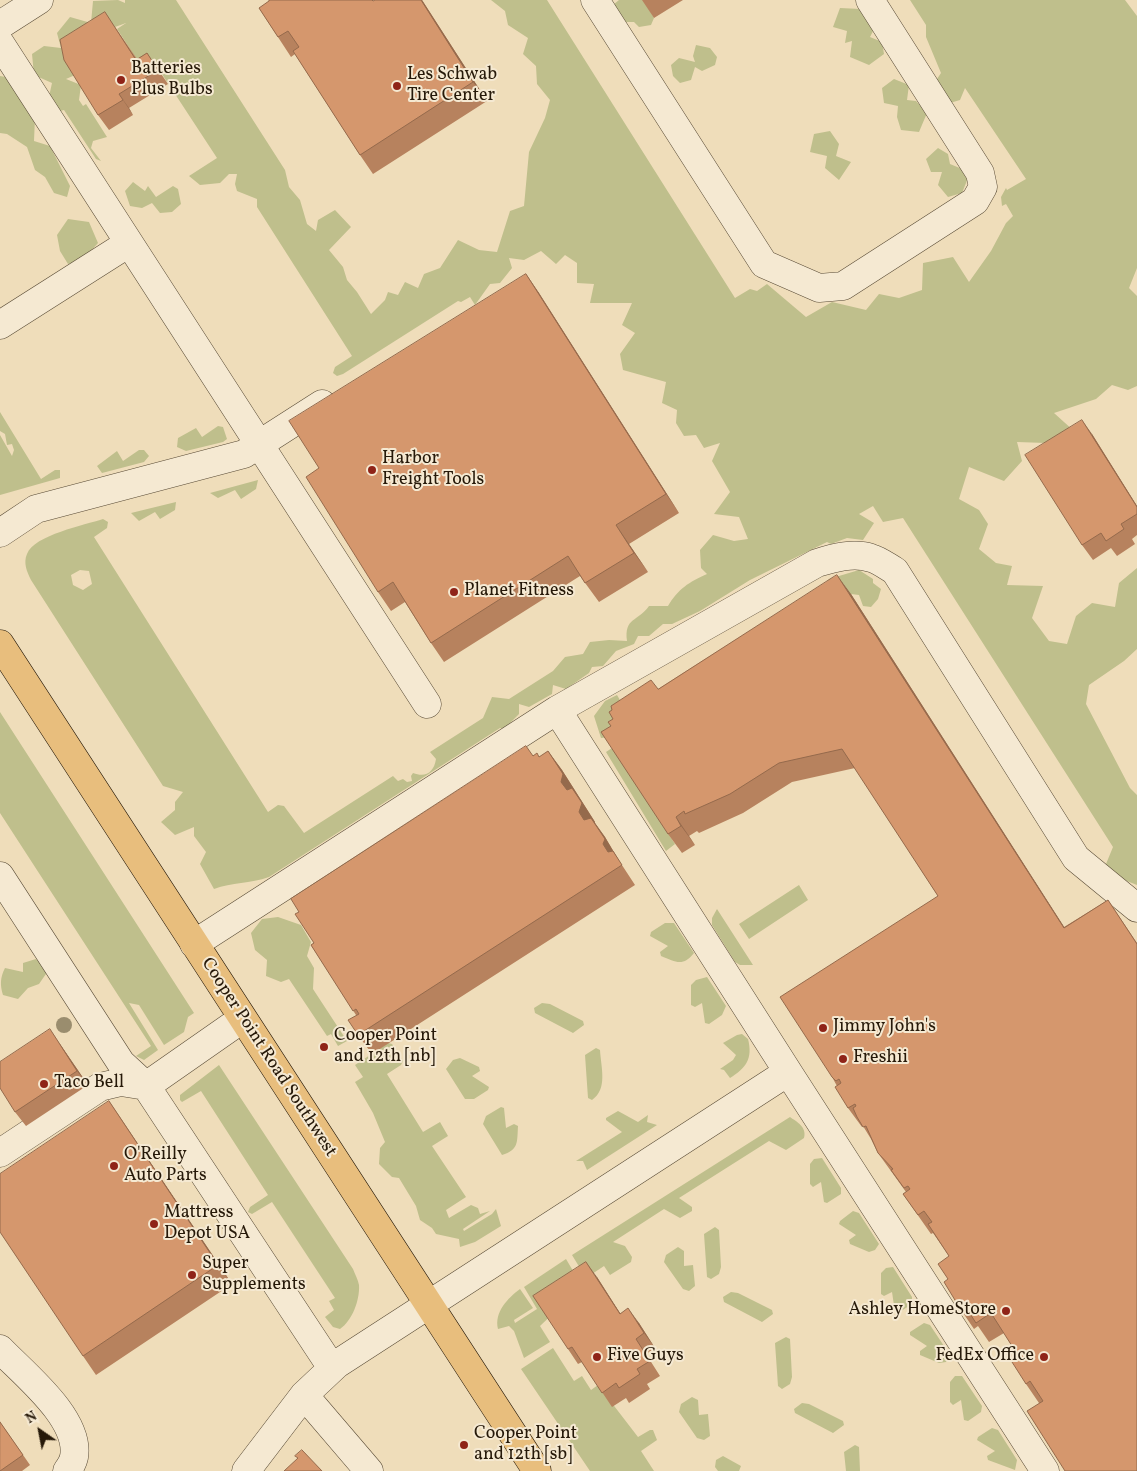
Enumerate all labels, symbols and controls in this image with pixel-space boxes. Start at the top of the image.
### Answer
place label: Batteries Plus Bulbs [131,59,213,102]
place label: Les Schwab Tire Center [407,65,497,108]
marker: Batteries Plus Bulbs [115,74,127,86]
marker: Les Schwab Tire Center [391,80,403,92]
place label: Harbor Freight Tools [382,449,484,492]
marker: Harbor Freight Tools [366,464,378,476]
place label: Planet Fitness [464,581,574,603]
marker: Planet Fitness [448,586,460,598]
street label: Cooper Point Road Southwest [195,954,341,1162]
place label: Jimmy John's [833,1017,936,1039]
marker: Jimmy John's [817,1022,829,1034]
place label: Cooper Point and 12th [nb] [334,1026,437,1068]
marker: Cooper Point and 12th [nb] [318,1041,330,1053]
place label: Freshii [853,1048,908,1070]
marker: Freshii [837,1053,849,1065]
place label: Taco Bell [54,1073,124,1095]
marker: Taco Bell [38,1078,50,1090]
place label: O'Reilly Auto Parts [124,1145,207,1188]
marker: O'Reilly Auto Parts [108,1160,120,1172]
place label: Mattress Depot USA [164,1203,250,1246]
marker: Mattress Depot USA [148,1218,160,1230]
place label: Super Supplements [202,1254,306,1296]
marker: Super Supplements [186,1269,198,1281]
place label: Ashley HomeStore [849,1300,996,1322]
marker: Ashley HomeStore [1000,1305,1012,1317]
place label: Five Guys [607,1346,684,1368]
place label: FedEx Office [935,1346,1034,1368]
marker: Five Guys [591,1351,603,1363]
marker: FedEx Office [1038,1351,1050,1363]
north arrow [15,1406,65,1456]
text: N [22,1407,41,1429]
place label: Cooper Point and 12th [sb] [474,1424,577,1466]
marker: Cooper Point and 12th [sb] [458,1439,470,1451]

